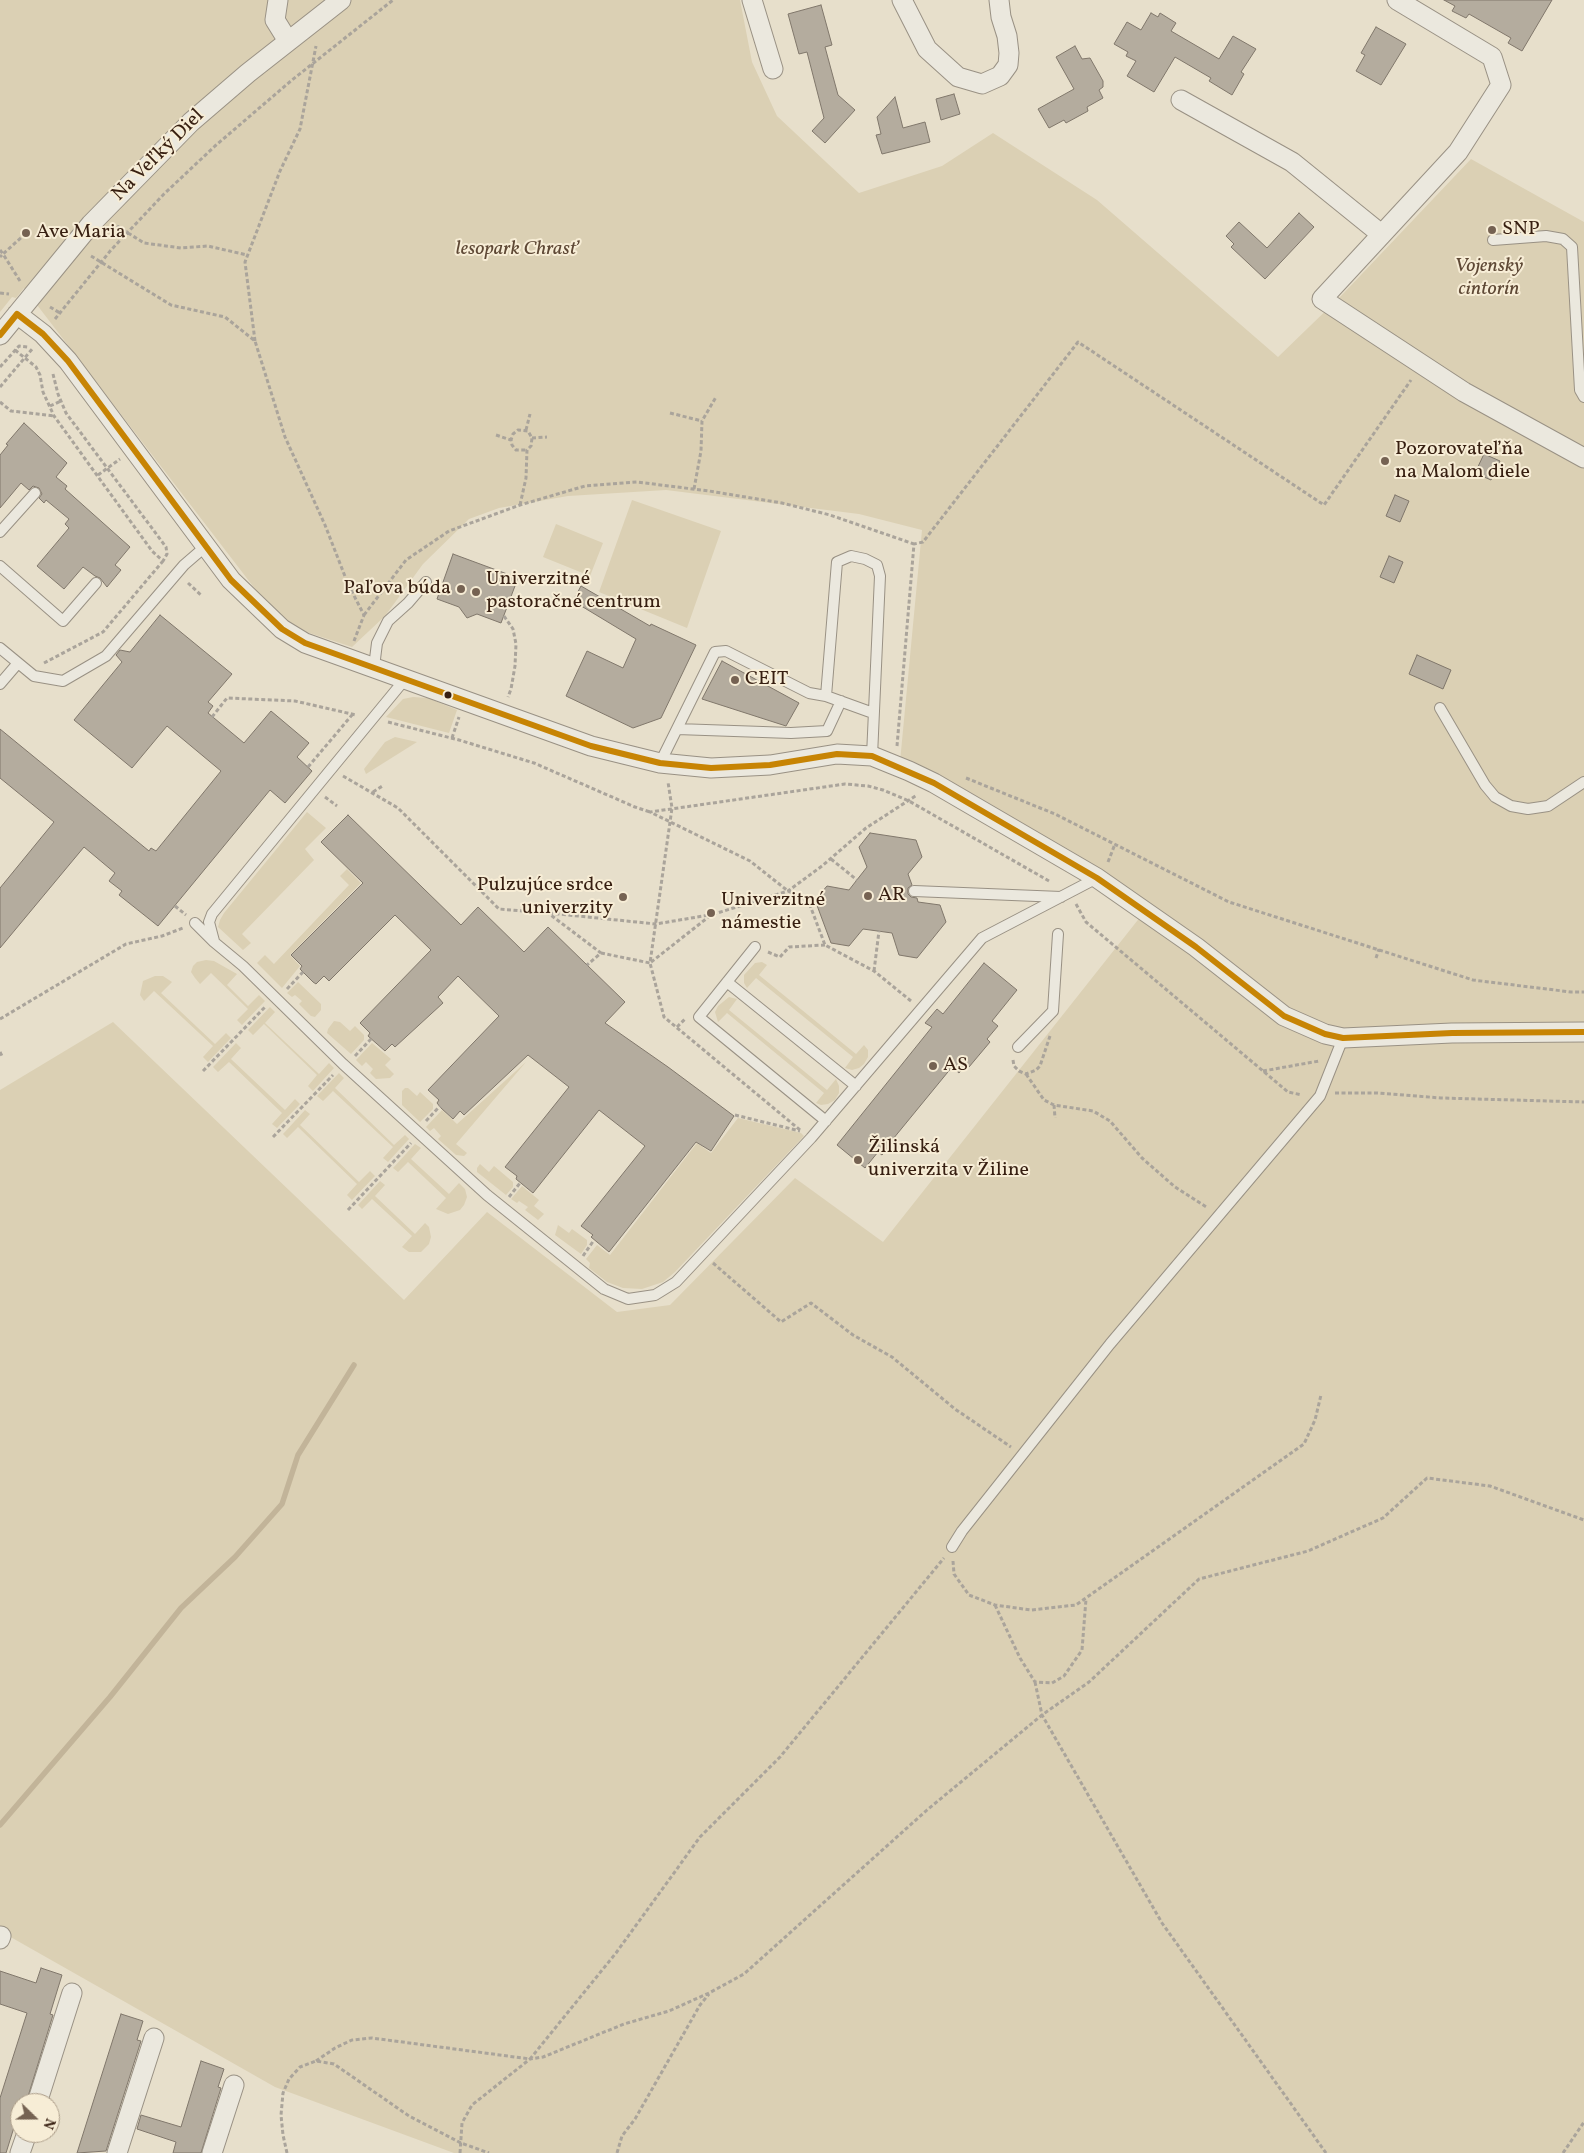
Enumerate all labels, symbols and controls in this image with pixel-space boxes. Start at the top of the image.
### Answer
street label: Na Veľký Diel [108,105,210,207]
place label: SNP [1502,218,1539,242]
place label: Ave Maria [36,221,126,245]
marker: SNP [1486,224,1498,236]
marker: Ave Maria [20,227,32,239]
park label: lesopark Chrasť [456,238,578,262]
park label: Vojenský cintorín [1455,255,1523,302]
place label: Pozorovateľňa na Malom diele [1395,438,1530,485]
marker: Pozorovateľňa na Malom diele [1379,455,1391,467]
place label: Univerzitné pastoračné centrum [486,568,661,615]
place label: Paľova búda [343,577,451,601]
marker: Paľova búda [455,583,467,595]
marker: Univerzitné pastoračné centrum [470,586,482,598]
place label: CEIT [745,668,788,692]
marker: CEIT [729,674,741,686]
unlabelled marker [443,690,453,700]
place label: Pulzujúce srdce univerzity [477,874,613,921]
place label: AR [878,884,906,908]
place label: Univerzitné námestie [721,889,825,936]
marker: AR [862,890,874,902]
marker: Pulzujúce srdce univerzity [617,891,629,903]
marker: Univerzitné námestie [705,907,717,919]
place label: AS [943,1054,968,1078]
marker: AS [927,1060,939,1072]
place label: Žilinská univerzita v Žiline [868,1136,1029,1183]
marker: Žilinská univerzita v Žiline [852,1154,864,1166]
north arrow [10,2093,60,2143]
text: N [38,2115,59,2132]

